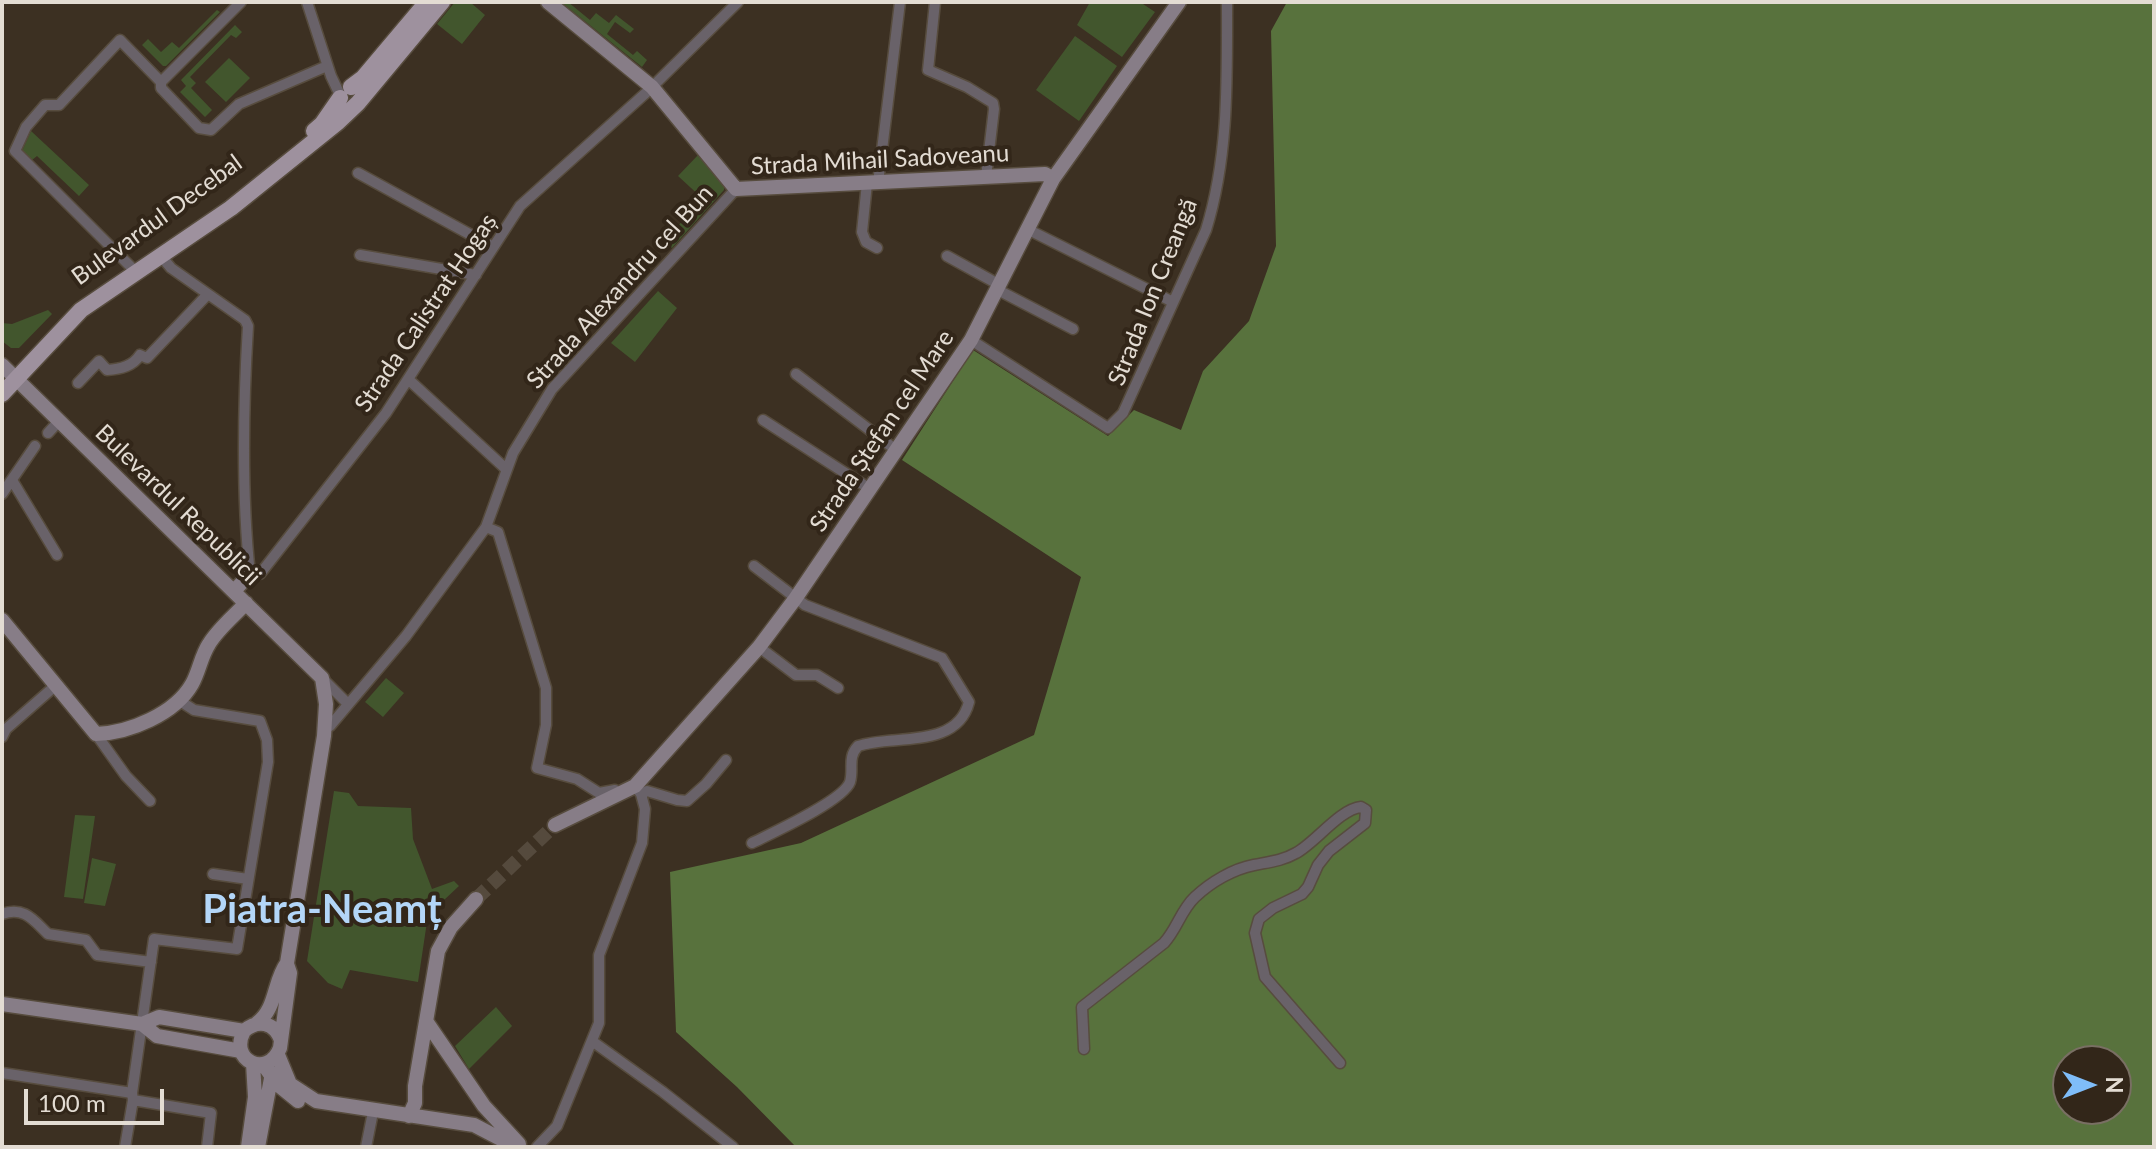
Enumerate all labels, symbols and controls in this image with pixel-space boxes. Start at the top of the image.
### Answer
street label: Strada Mihail Sadoveanu [750,139,1010,181]
street label: Bulevardul Decebal [66,149,248,291]
street label: Strada Alexandru cel Bun [521,179,719,395]
street label: Strada Ion Creangă [1102,194,1204,390]
street label: Strada Calistrat Hogaș [349,208,503,418]
street label: Strada Ștefan cel Mare [804,325,960,537]
street label: Bulevardul Republicii [89,418,267,592]
district label: Piatra-Neamț [202,886,442,934]
north arrow [2052,1045,2132,1125]
scale bar [28,1073,168,1123]
text: N [2101,1077,2128,1093]
text: 100 m [38,1088,106,1117]

